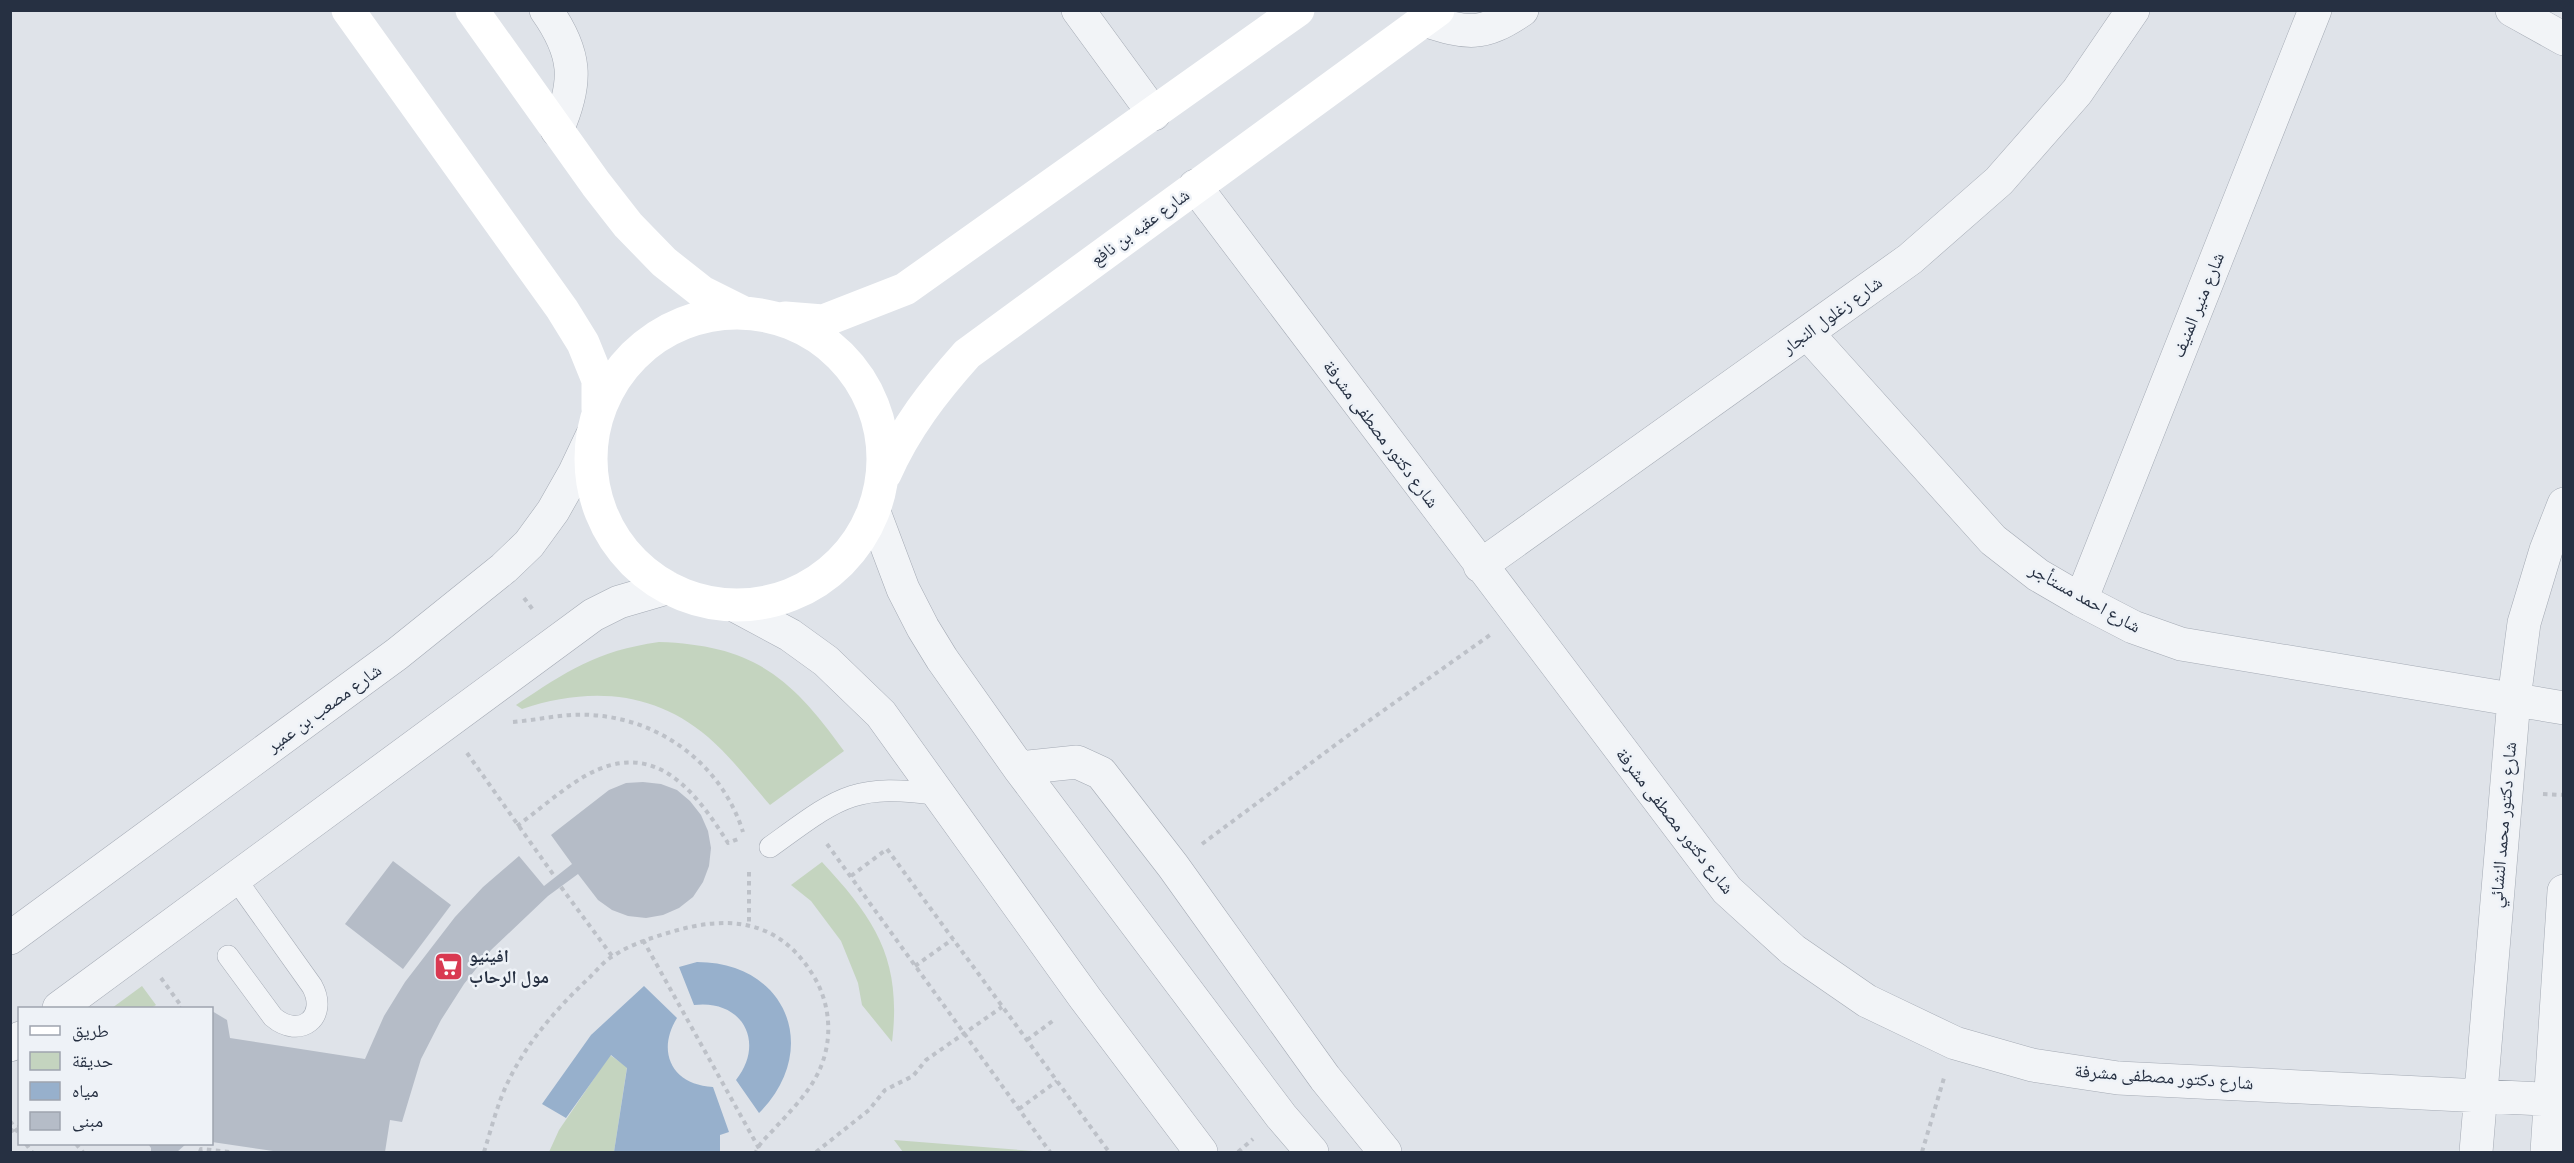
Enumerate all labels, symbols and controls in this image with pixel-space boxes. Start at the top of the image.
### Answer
street label: شارع عقبه بن نافع [1085,182,1194,271]
street label: شارع منير المنيف [2165,248,2230,361]
street label: شارع زغلول النجار [1775,270,1887,360]
street label: شارع دكتور مصطفى مشرفة [1317,355,1445,513]
street label: شارع احمد مستأجر [2024,556,2146,639]
street label: شارع مصعب بن عمير [260,657,386,758]
street label: شارع دكتور محمد النشائي [2483,741,2525,909]
street label: شارع دكتور مصطفى مشرفة [1610,742,1740,899]
place label: افينيو مول الرحاب [469,943,549,989]
supermarket icon: افينيو مول الرحاب [432,950,464,982]
legend [18,1007,213,1145]
text: طريق [72,1018,109,1043]
text: حديقة [72,1048,113,1073]
street label: شارع دكتور مصطفى مشرفة [2074,1058,2254,1095]
text: مياه [72,1078,99,1103]
text: مبنى [72,1108,103,1133]

